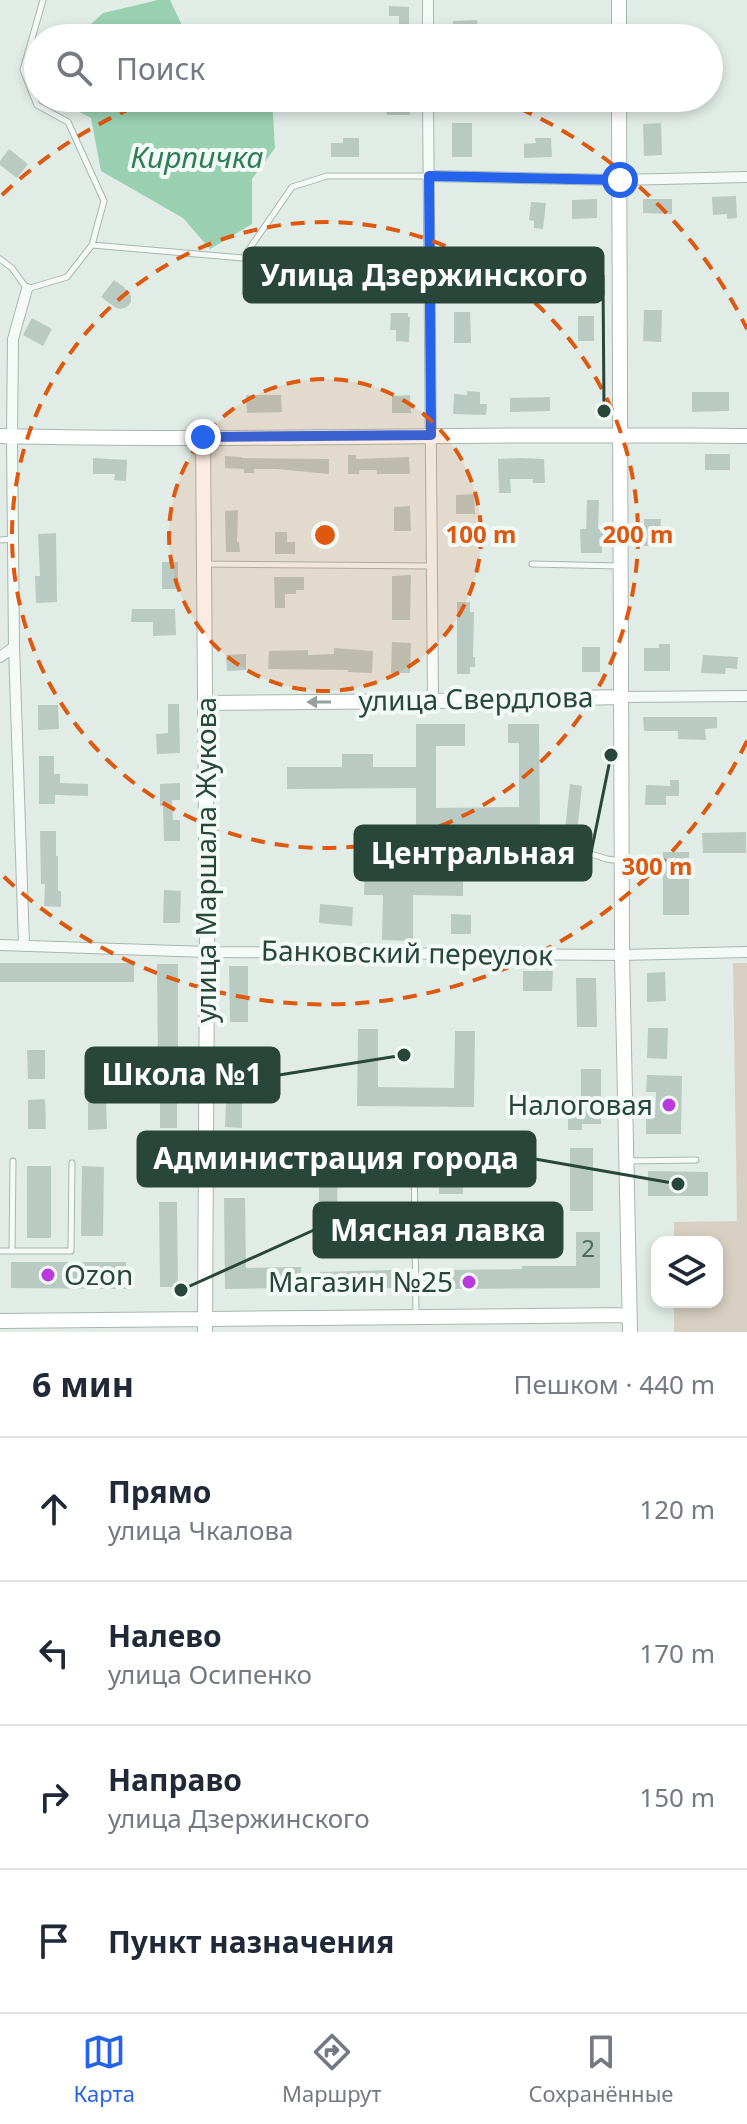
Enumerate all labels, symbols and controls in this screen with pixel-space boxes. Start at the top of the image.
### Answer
search box [24,24,723,112]
icon: search [52,46,96,90]
text: Поиск [116,48,205,89]
water label: Кирпичка [131,136,264,177]
route start [602,162,638,198]
callout: Улица Дзержинского [244,248,603,302]
text: Улица Дзержинского [260,254,588,295]
route end [185,419,221,455]
text: 100 m [446,517,516,550]
text: 200 m [603,517,673,550]
centre of rings [311,521,339,549]
street label: улица Свердлова [358,677,594,719]
one-way arrow [306,696,331,708]
street label: улица Маршала Жукова [186,697,224,1023]
callout: Центральная [355,826,591,880]
text: Центральная [371,832,575,873]
text: 300 m [622,849,692,882]
street label: Банковский переулок [261,930,554,974]
callout: Школа №1 [86,1048,279,1102]
text: Школа №1 [102,1053,262,1094]
place label: Налоговая [507,1085,653,1123]
marker: Налоговая [660,1096,678,1114]
callout: Администрация города [138,1132,535,1186]
text: Администрация города [153,1137,519,1178]
callout: Мясная лавка [314,1203,562,1257]
text: Мясная лавка [330,1209,546,1250]
house number: 2 [581,1231,595,1264]
map controls [651,1236,723,1308]
button: layers [651,1236,723,1308]
place label: Ozon [64,1255,133,1293]
place label: Магазин №25 [268,1262,453,1300]
marker: Ozon [39,1266,57,1284]
marker: Магазин №25 [460,1273,478,1291]
text: 6 мин [32,1361,134,1407]
text: Пешком · 440 m [513,1366,715,1402]
text: Прямо [108,1471,212,1512]
icon: ahead [32,1487,76,1531]
text: 120 m [639,1491,715,1527]
text: улица Чкалова [108,1512,294,1548]
text: Налево [108,1615,222,1656]
icon: left [32,1631,76,1675]
text: 170 m [639,1635,715,1671]
text: улица Осипенко [108,1656,312,1692]
text: Направо [108,1759,242,1800]
icon: right [32,1775,76,1819]
text: 150 m [639,1779,715,1815]
text: улица Дзержинского [108,1800,370,1836]
icon: arrive [32,1919,76,1963]
text: Пункт назначения [108,1921,394,1962]
tab: Карта [74,2030,135,2108]
tab: Маршрут [282,2030,381,2108]
tab: Сохранённые [528,2030,673,2108]

